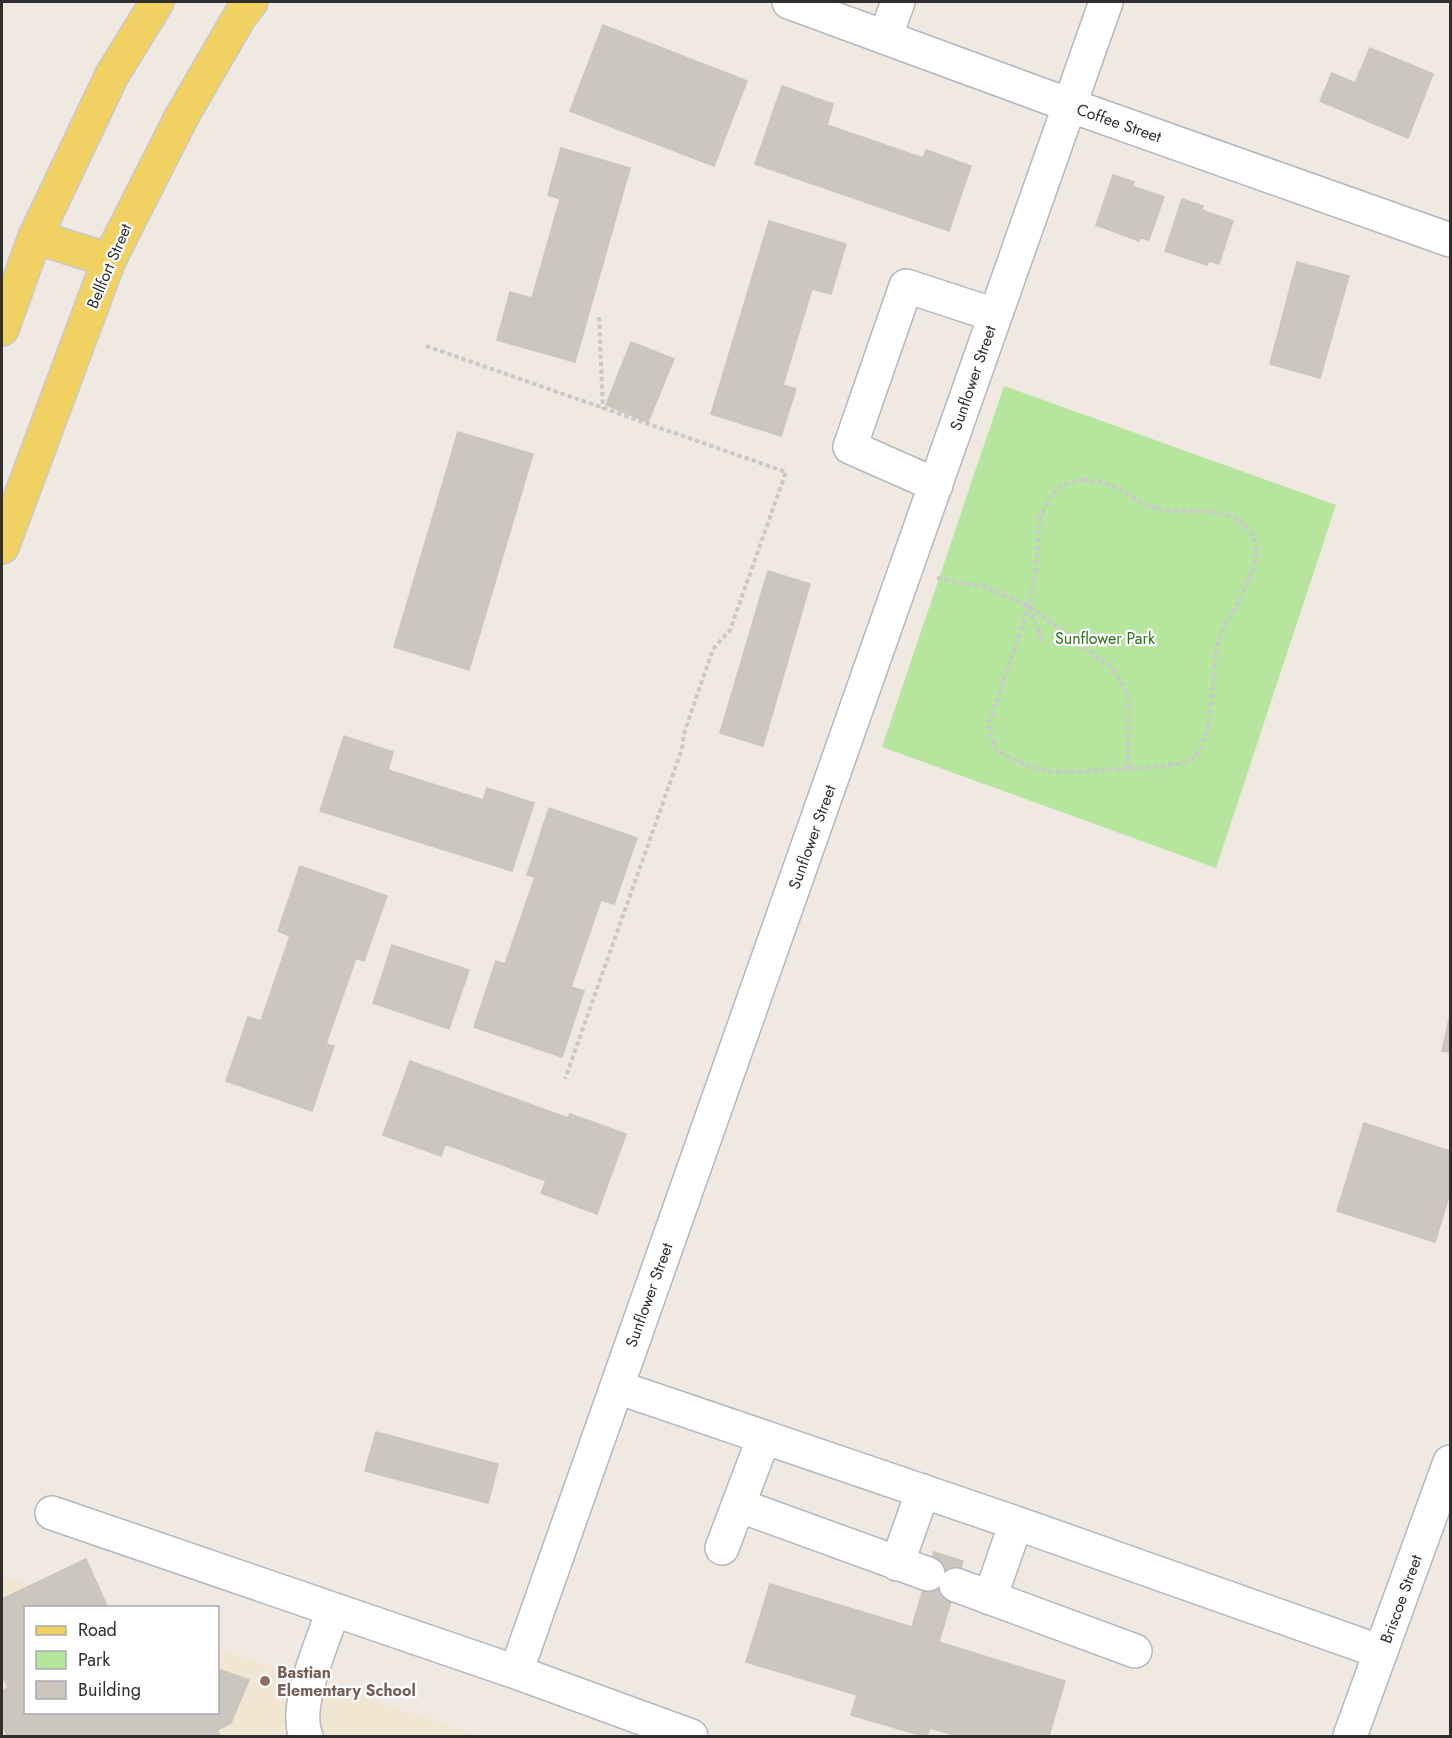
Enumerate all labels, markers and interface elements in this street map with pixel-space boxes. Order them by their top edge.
street label: Coffee Street [1074,98,1165,148]
street label: Bellfort Street [81,220,137,312]
street label: Sunflower Street [944,322,1002,434]
park label: Sunflower Park [1055,627,1156,650]
street label: Sunflower Street [782,781,842,892]
street label: Sunflower Street [619,1239,679,1350]
street label: Briscoe Street [1374,1551,1428,1646]
legend [24,1606,219,1714]
text: Road [78,1617,117,1643]
text: Park [78,1647,110,1673]
place label: Bastian Elementary School [277,1661,416,1702]
marker: Bastian Elementary School [258,1674,272,1688]
text: Building [78,1677,141,1703]

